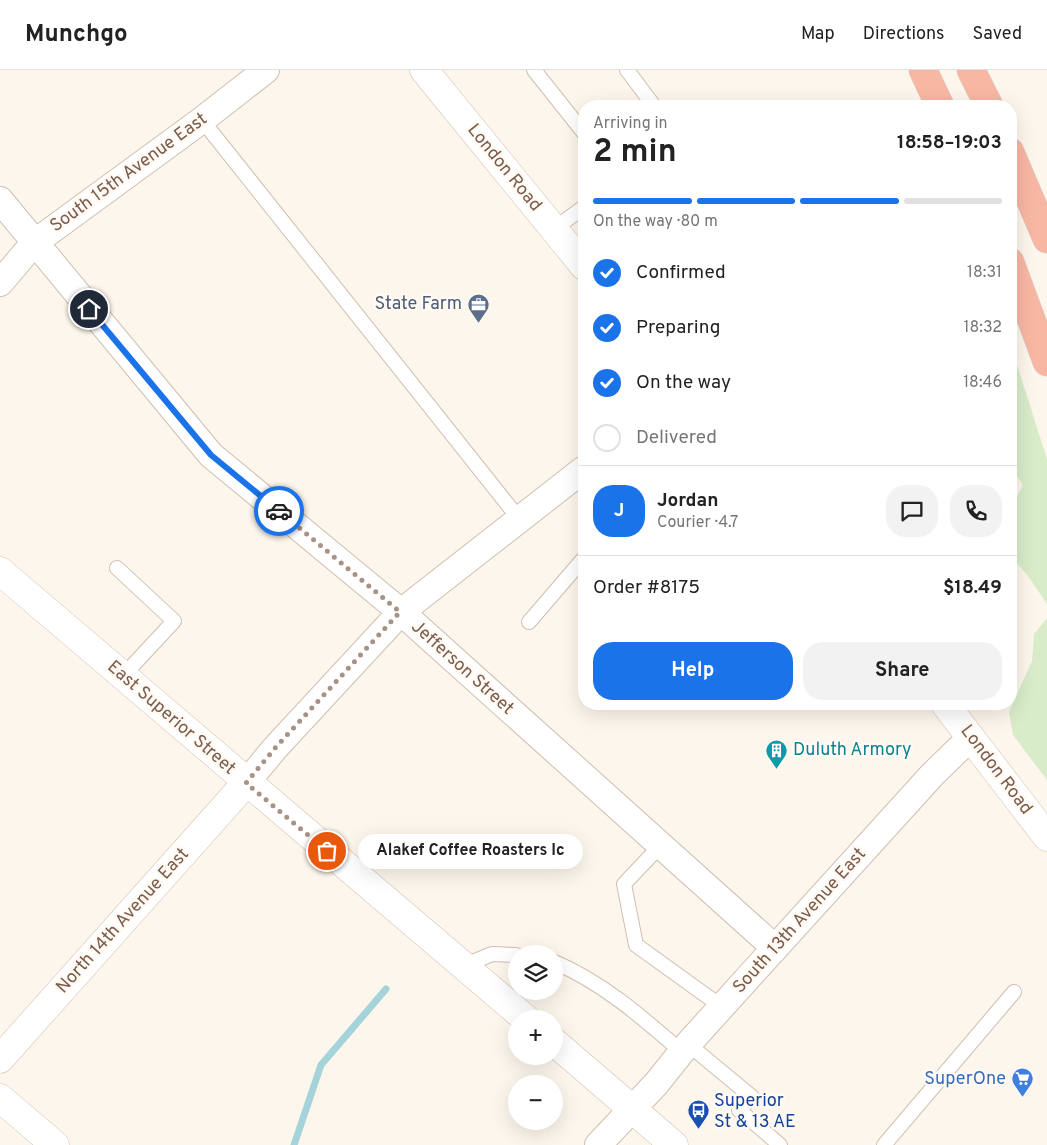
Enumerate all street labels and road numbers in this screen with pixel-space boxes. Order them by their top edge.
street label: South 15th Avenue East [46,108,212,238]
street label: London Road [462,119,546,217]
street label: Jefferson Street [406,616,518,720]
street label: East Superior Street [102,656,240,780]
street label: London Road [955,721,1037,819]
street label: North 14th Avenue East [52,843,194,999]
street label: South 13th Avenue East [728,843,872,999]

